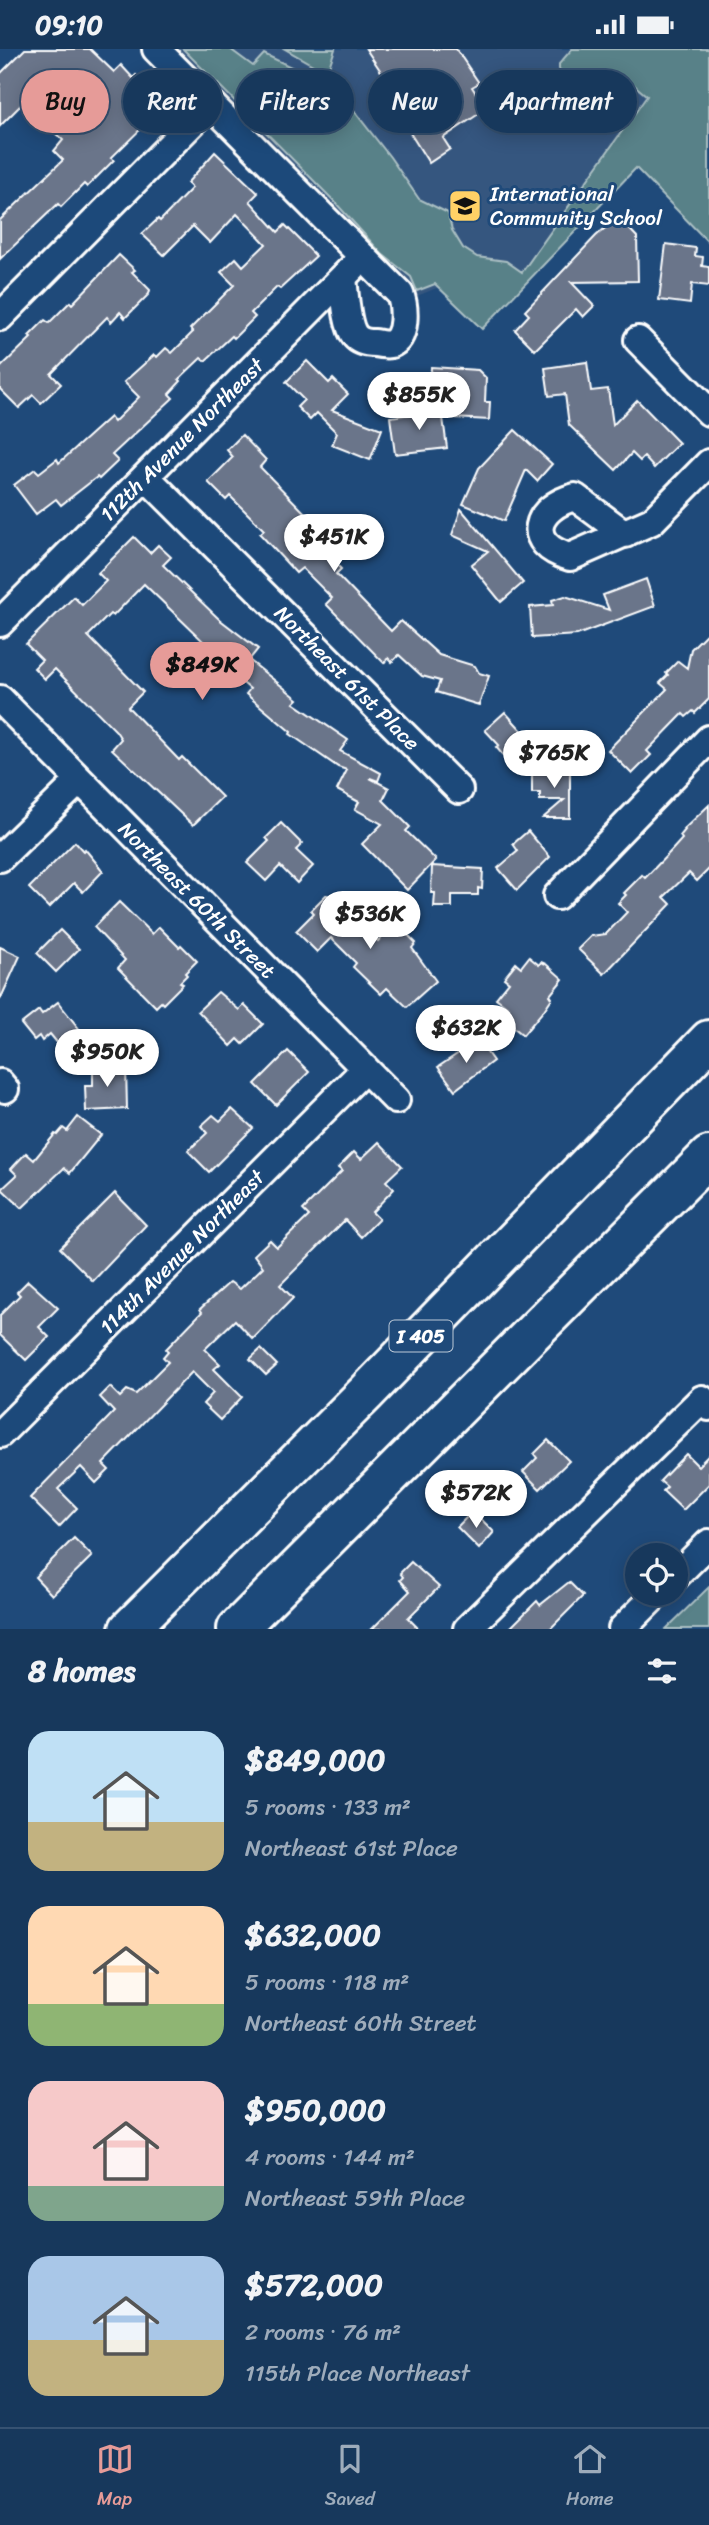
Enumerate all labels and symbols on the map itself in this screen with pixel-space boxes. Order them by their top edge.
place label: International Community School [489,175,663,237]
school or university icon: International Community School [446,187,484,225]
street label: 112th Avenue Northeast [90,347,275,532]
pin: $855K [370,373,468,432]
pin: $451K [285,515,383,574]
street label: Northeast 61st Place [265,596,429,760]
pin: $849K [153,643,251,702]
pin: $765K [505,731,603,790]
street label: Northeast 60th Street [109,812,285,988]
pin: $536K [321,891,419,951]
pin: $632K [417,1005,515,1065]
pin: $950K [58,1030,156,1089]
street label: 114th Avenue Northeast [90,1159,275,1344]
road number: I 405 [390,1321,452,1351]
pin: $572K [427,1471,525,1530]

